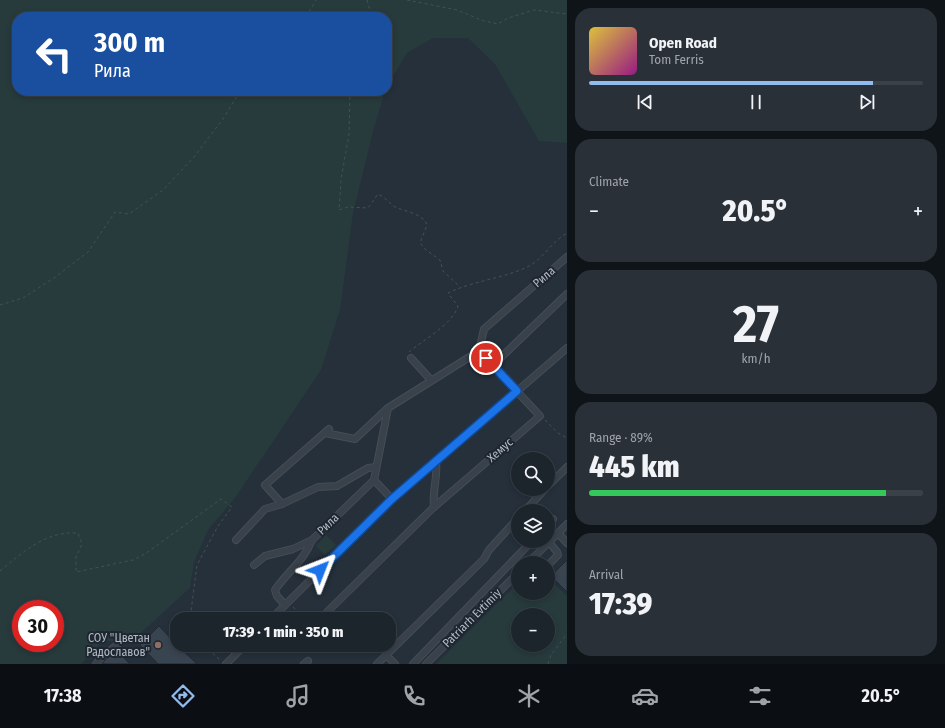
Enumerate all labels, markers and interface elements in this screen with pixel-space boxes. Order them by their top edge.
text: 300 m [94,26,165,59]
icon: left [28,28,80,80]
text: Open Road [649,34,717,52]
text: Tom Ferris [649,52,704,67]
text: Рила [94,60,131,82]
icon: previous [634,91,656,113]
icon: pause [745,91,767,113]
icon: next [856,91,878,113]
text: Climate [589,174,629,189]
text: 20.5° [723,193,789,229]
text: − [589,198,599,225]
text: + [913,198,923,225]
street label: Рила [530,264,558,290]
text: 27 [733,293,779,356]
pin [469,341,503,375]
icon: arrive [475,347,497,369]
text: km/h [742,351,771,366]
text: Range · 89% [589,430,653,445]
street label: Хемус [484,435,516,465]
text: 445 km [589,449,680,485]
map controls [511,452,555,652]
button: search [511,452,555,496]
button: layers [511,504,555,548]
street label: Рила [314,510,342,538]
position arrow [299,549,341,591]
button: + [511,556,555,600]
text: Arrival [589,567,623,582]
street label: Patriarh Evtimiy [440,585,505,650]
text: 17:39 [589,586,652,622]
speed limit sign: 30 [12,600,64,652]
button: − [511,608,555,652]
text: 17:39 · 1 min · 350 m [223,623,343,641]
place label: СОУ "Цветан Радославов" [86,631,150,659]
marker: СОУ "Цветан Радославов" [153,640,163,650]
icon: directions [169,682,197,710]
icon: music [284,682,312,710]
icon: phone [400,682,428,710]
icon: climate [515,682,543,710]
icon: car [631,682,659,710]
icon: filters [746,682,774,710]
text: 17:38 [44,685,81,707]
text: 20.5° [862,685,901,707]

